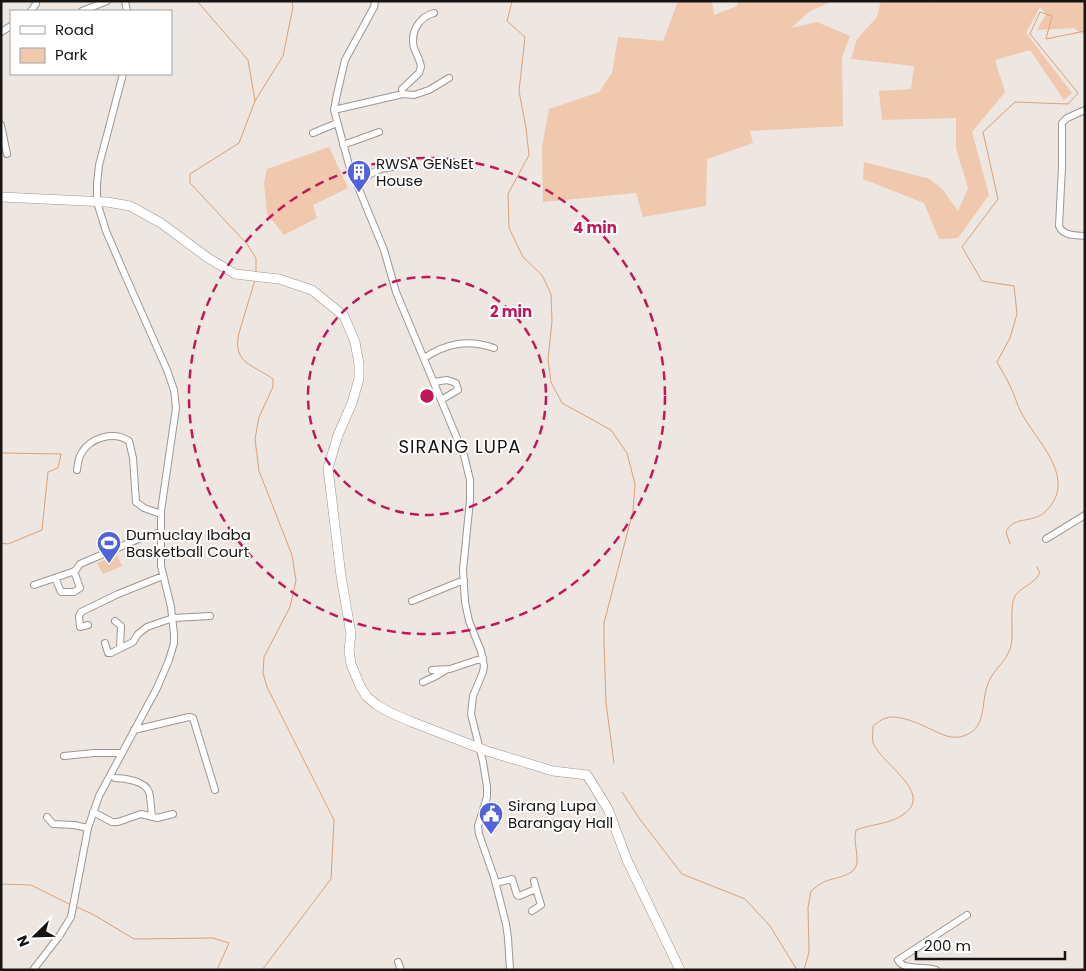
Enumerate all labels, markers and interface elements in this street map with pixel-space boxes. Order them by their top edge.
legend [10,10,172,75]
text: Road [55,19,94,40]
text: Park [55,44,87,65]
place label: RWSA GENsEt House [376,153,474,191]
building icon: RWSA GENsEt House [346,159,372,193]
text: 4 min [573,217,617,238]
text: 2 min [490,301,532,322]
centre of rings [418,387,436,405]
district label: SIRANG LUPA [398,434,522,459]
place label: Dumuclay Ibaba Basketball Court [126,524,251,562]
sports icon: Dumuclay Ibaba Basketball Court [96,530,122,564]
place label: Sirang Lupa Barangay Hall [508,795,613,833]
public building icon: Sirang Lupa Barangay Hall [478,801,504,835]
north arrow [10,911,60,961]
scale bar [916,928,1065,960]
text: N [12,932,34,950]
text: 200 m [924,935,971,956]

